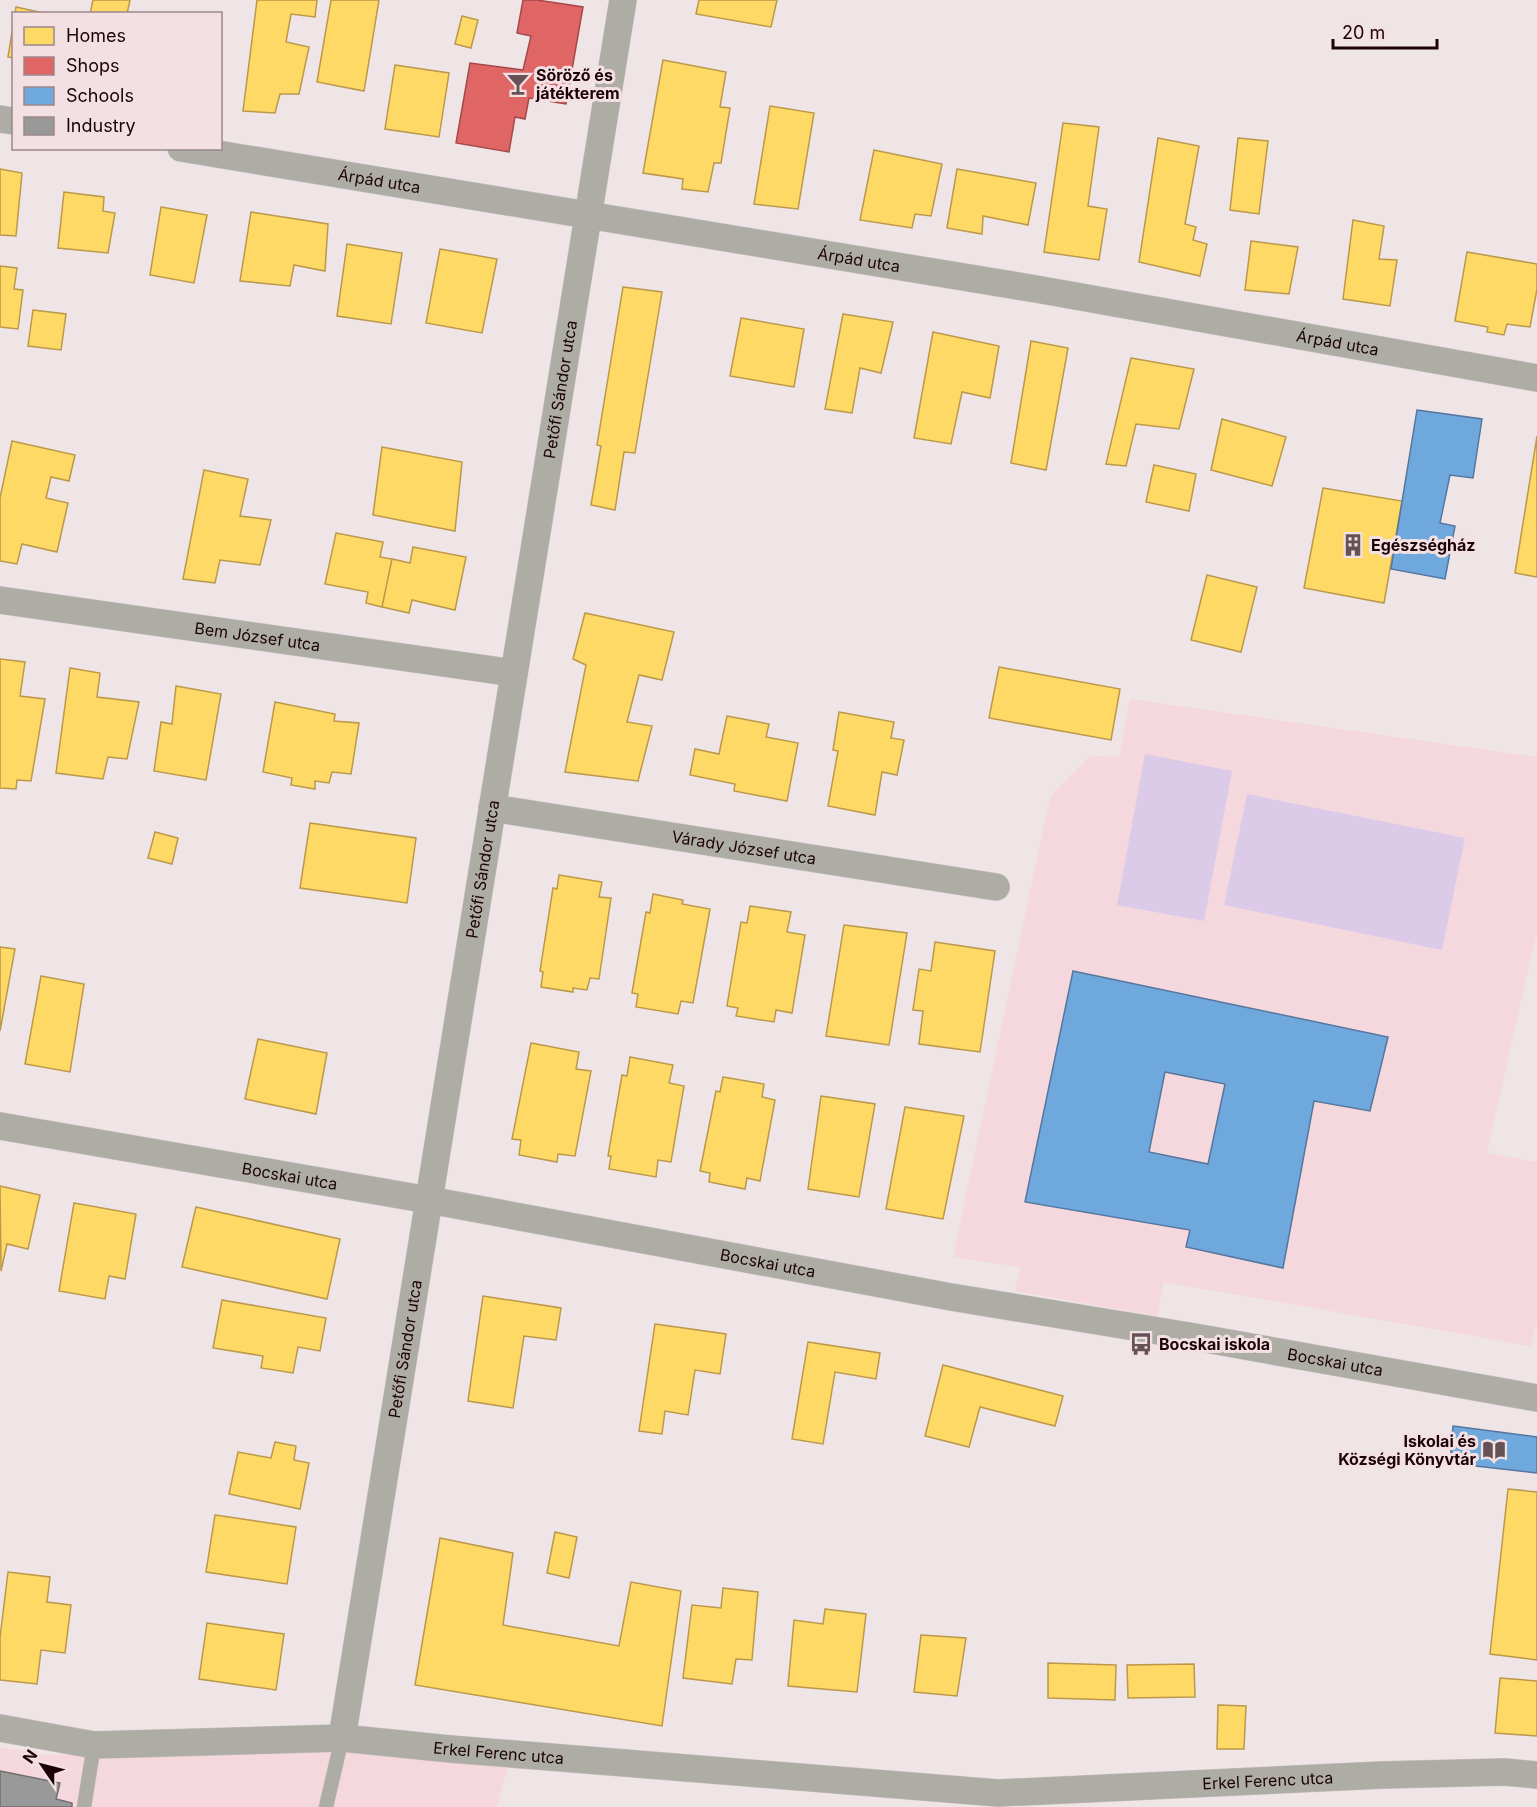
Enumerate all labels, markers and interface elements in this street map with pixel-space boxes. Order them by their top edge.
legend [12,12,222,150]
scale bar [1333,12,1436,50]
text: 20 m [1342,22,1385,43]
text: Homes [66,25,126,46]
text: Shops [66,55,120,76]
place label: Söröző és játékterem [535,65,620,103]
bar icon: Söröző és játékterem [505,71,531,97]
text: Schools [66,85,134,106]
text: Industry [66,115,136,136]
street label: Árpád utca [337,164,422,197]
street label: Árpád utca [816,243,902,276]
street label: Petőfi Sándor utca [539,319,581,460]
street label: Árpád utca [1295,325,1381,360]
building icon: Egészségház [1340,532,1366,558]
place label: Egészségház [1371,535,1476,555]
street label: Bem József utca [193,618,322,655]
street label: Petőfi Sándor utca [461,799,503,940]
street label: Várady József utca [670,826,818,869]
street label: Bocskai utca [240,1158,339,1194]
street label: Bocskai utca [719,1244,817,1282]
street label: Petőfi Sándor utca [384,1278,426,1420]
bus stop icon: Bocskai iskola [1128,1331,1154,1357]
place label: Bocskai iskola [1159,1334,1270,1354]
street label: Bocskai utca [1286,1344,1385,1380]
place label: Iskolai és Községi Könyvtár [1338,1431,1476,1469]
library icon: Iskolai és Községi Könyvtár [1481,1437,1507,1463]
north arrow [12,1735,72,1795]
street label: Erkel Ferenc utca [432,1737,565,1768]
text: N [18,1746,41,1767]
street label: Erkel Ferenc utca [1202,1767,1334,1793]

